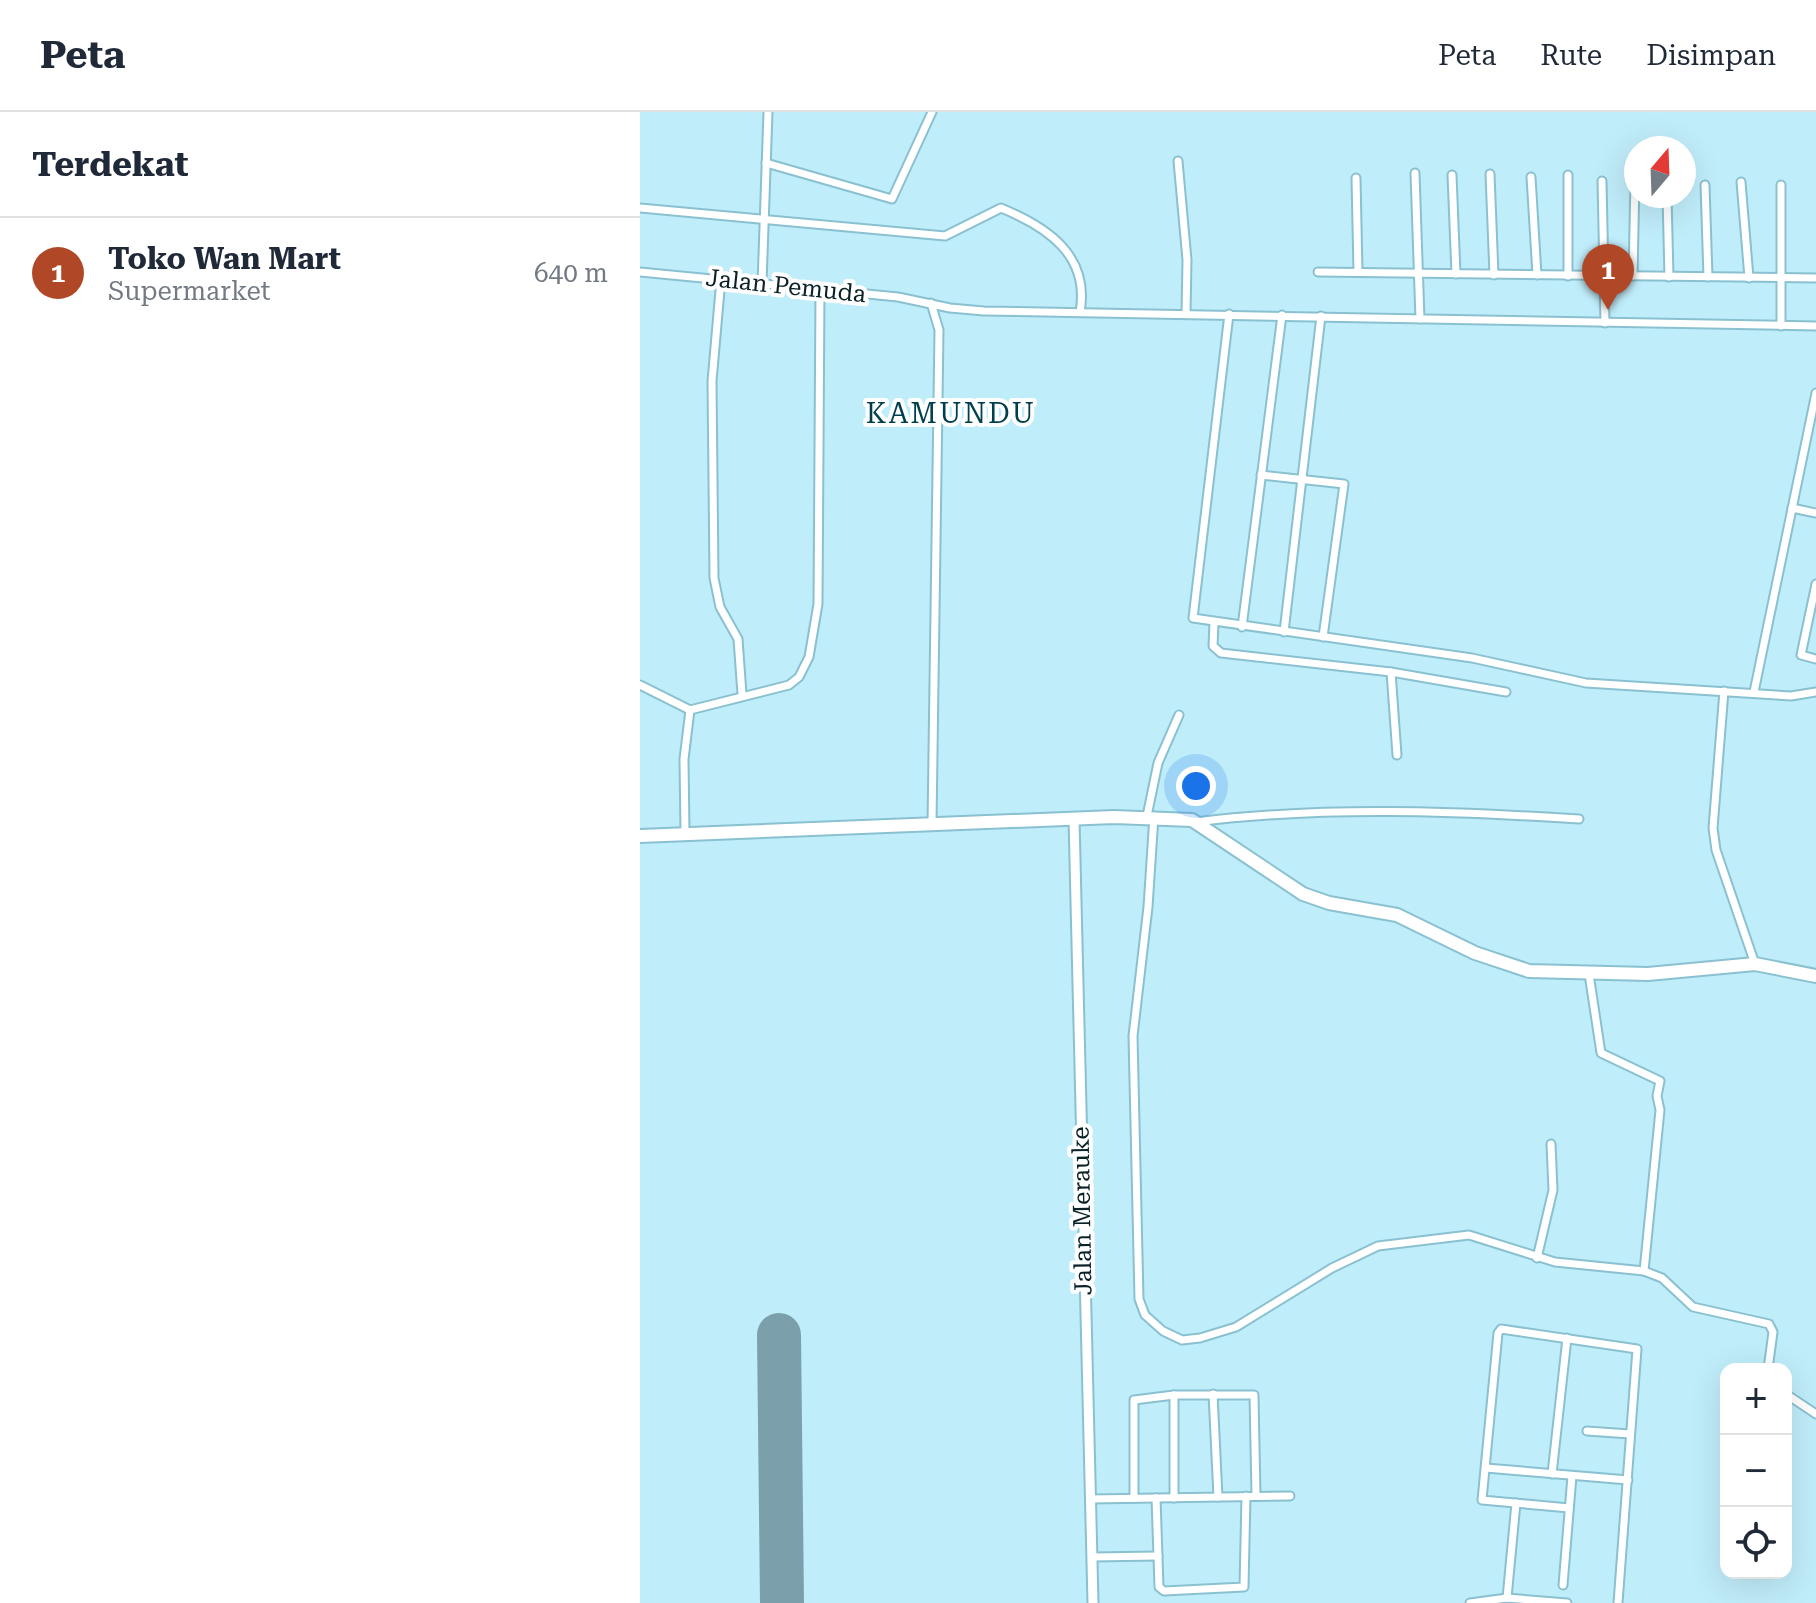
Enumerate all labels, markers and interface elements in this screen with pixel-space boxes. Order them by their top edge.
text: Peta [40,33,125,77]
text: Peta [1438,39,1496,72]
text: Rute [1540,39,1602,72]
text: Disimpan [1646,39,1776,72]
north arrow [1624,136,1696,208]
text: Terdekat [32,144,188,184]
text: Toko Wan Mart [108,241,341,276]
pin: 1 [1582,244,1634,310]
text: 1 [51,258,65,288]
text: 640 m [534,258,608,288]
street label: Jalan Pemuda [704,264,868,308]
text: Supermarket [108,276,271,306]
district label: KAMUNDU [866,397,1036,430]
your location [1176,766,1216,806]
street label: Jalan Merauke [1067,1126,1097,1296]
map controls [1720,1363,1792,1579]
button: + [1720,1363,1792,1435]
button: − [1720,1435,1792,1507]
button: locate [1720,1507,1792,1579]

